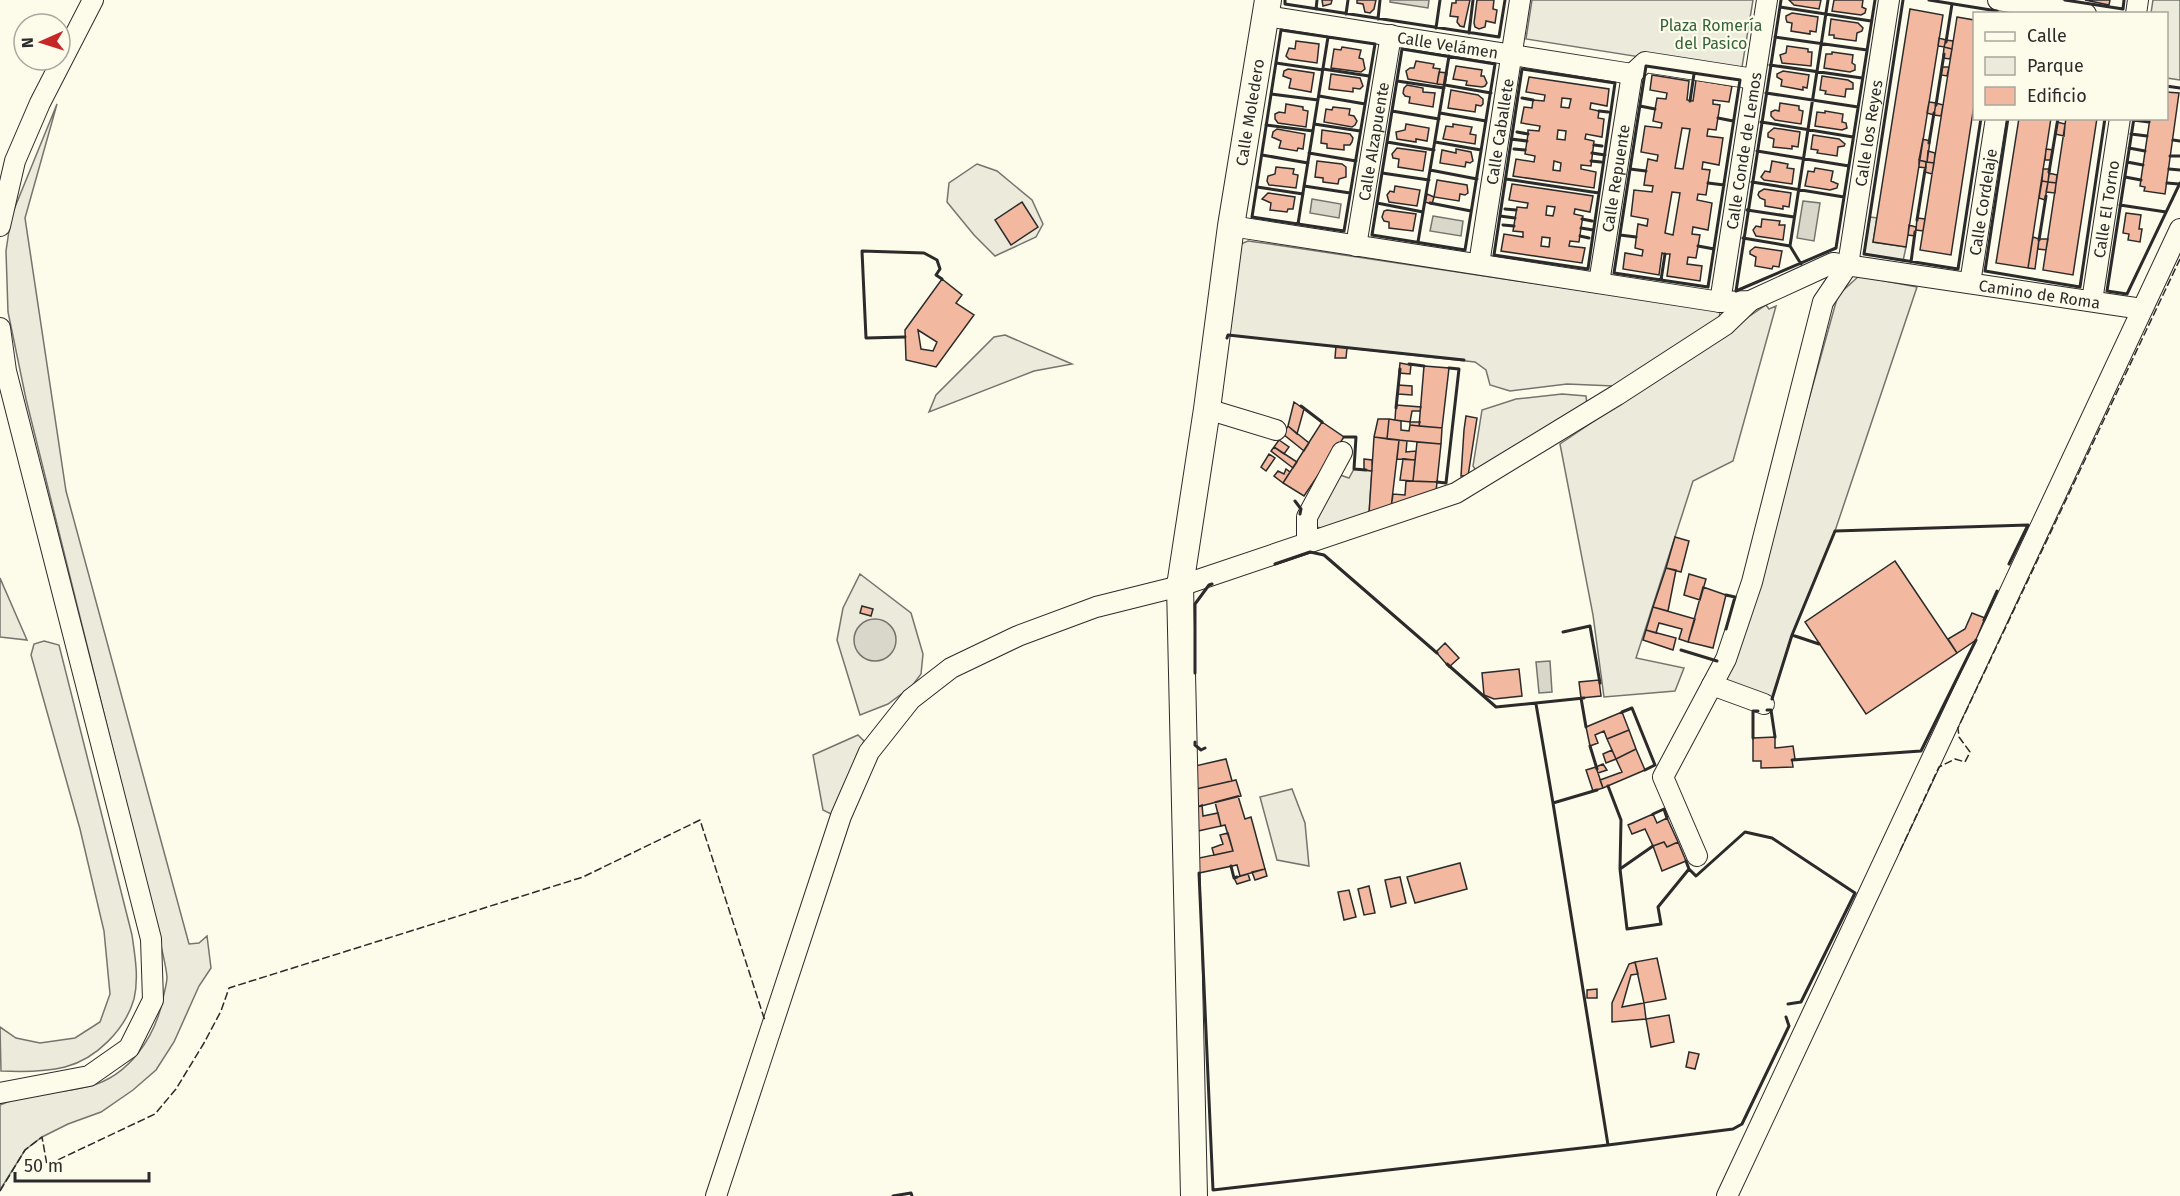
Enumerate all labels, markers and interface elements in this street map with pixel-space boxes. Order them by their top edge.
north arrow [12,12,72,72]
legend [1973,12,2168,120]
park label: Plaza Romería del Pasico [1660,16,1762,53]
text: Calle [2027,25,2067,47]
street label: Calle Velámen [1396,27,1500,62]
text: N [18,37,37,49]
text: Parque [2027,55,2084,77]
street label: Calle Moledero [1232,57,1268,167]
street label: Calle Conde de Lemos [1722,71,1765,231]
street label: Calle Caballete [1482,77,1517,186]
street label: Calle los Reyes [1851,79,1886,188]
street label: Calle Alzapuente [1354,80,1393,202]
text: Edificio [2027,85,2087,107]
street label: Calle Repuente [1598,123,1633,234]
street label: Calle Cordelaje [1965,147,2001,257]
street label: Calle El Torno [2089,159,2123,259]
street label: Camino de Roma [1978,275,2102,312]
scale bar [15,1145,148,1183]
text: 50 m [24,1155,63,1177]

